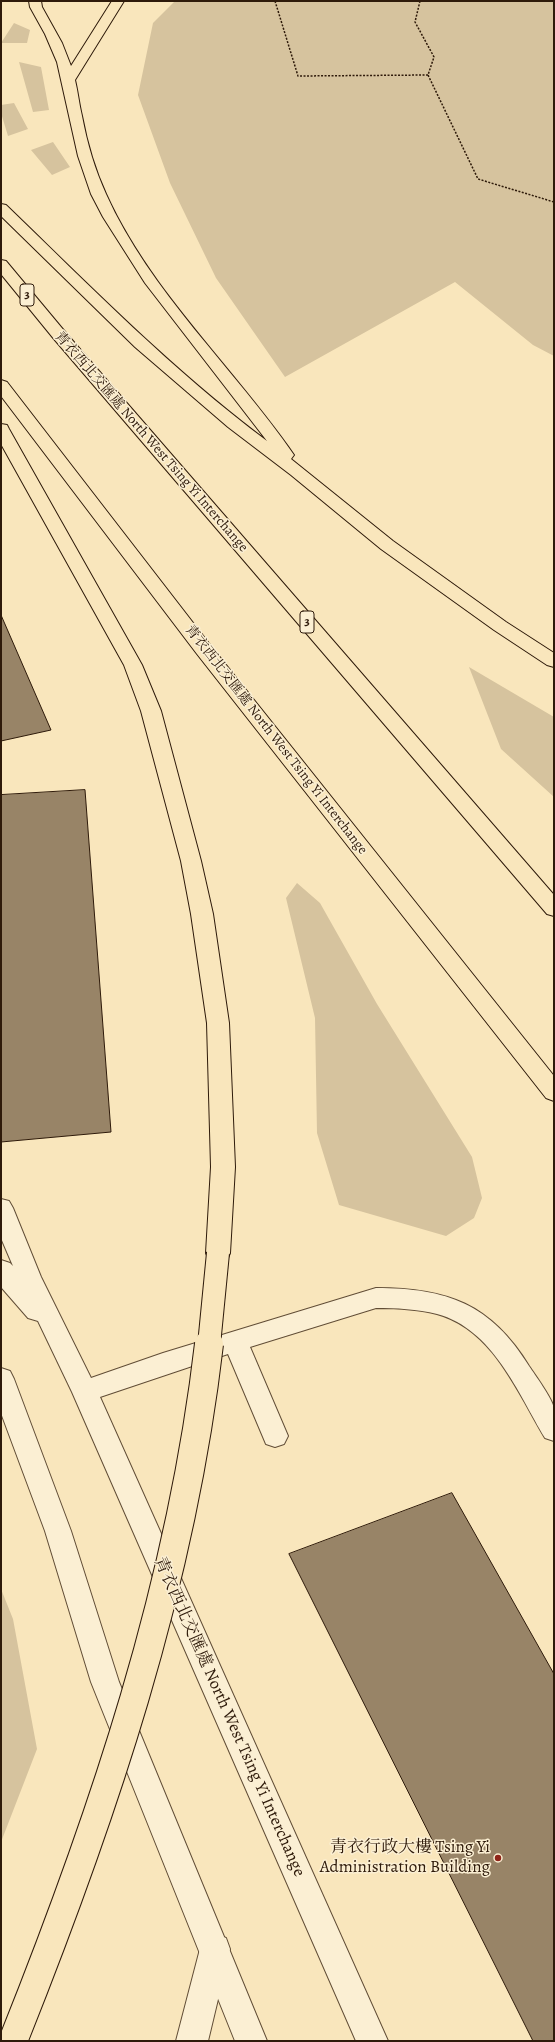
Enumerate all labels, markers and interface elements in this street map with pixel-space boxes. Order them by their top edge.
road number: 3 [20,284,34,306]
street label: 青衣西北交匯處 North West Tsing Yi Interchange [51,328,251,556]
road number: 3 [300,611,314,633]
street label: 青衣西北交匯處 North West Tsing Yi Interchange [181,622,371,858]
street label: 青衣西北交匯處 North West Tsing Yi Interchange [149,1554,309,1880]
place label: 青衣行政大樓 Tsing Yi Administration Building [320,1838,490,1878]
marker: 青衣行政大樓 Tsing Yi Administration Building [493,1853,503,1863]

